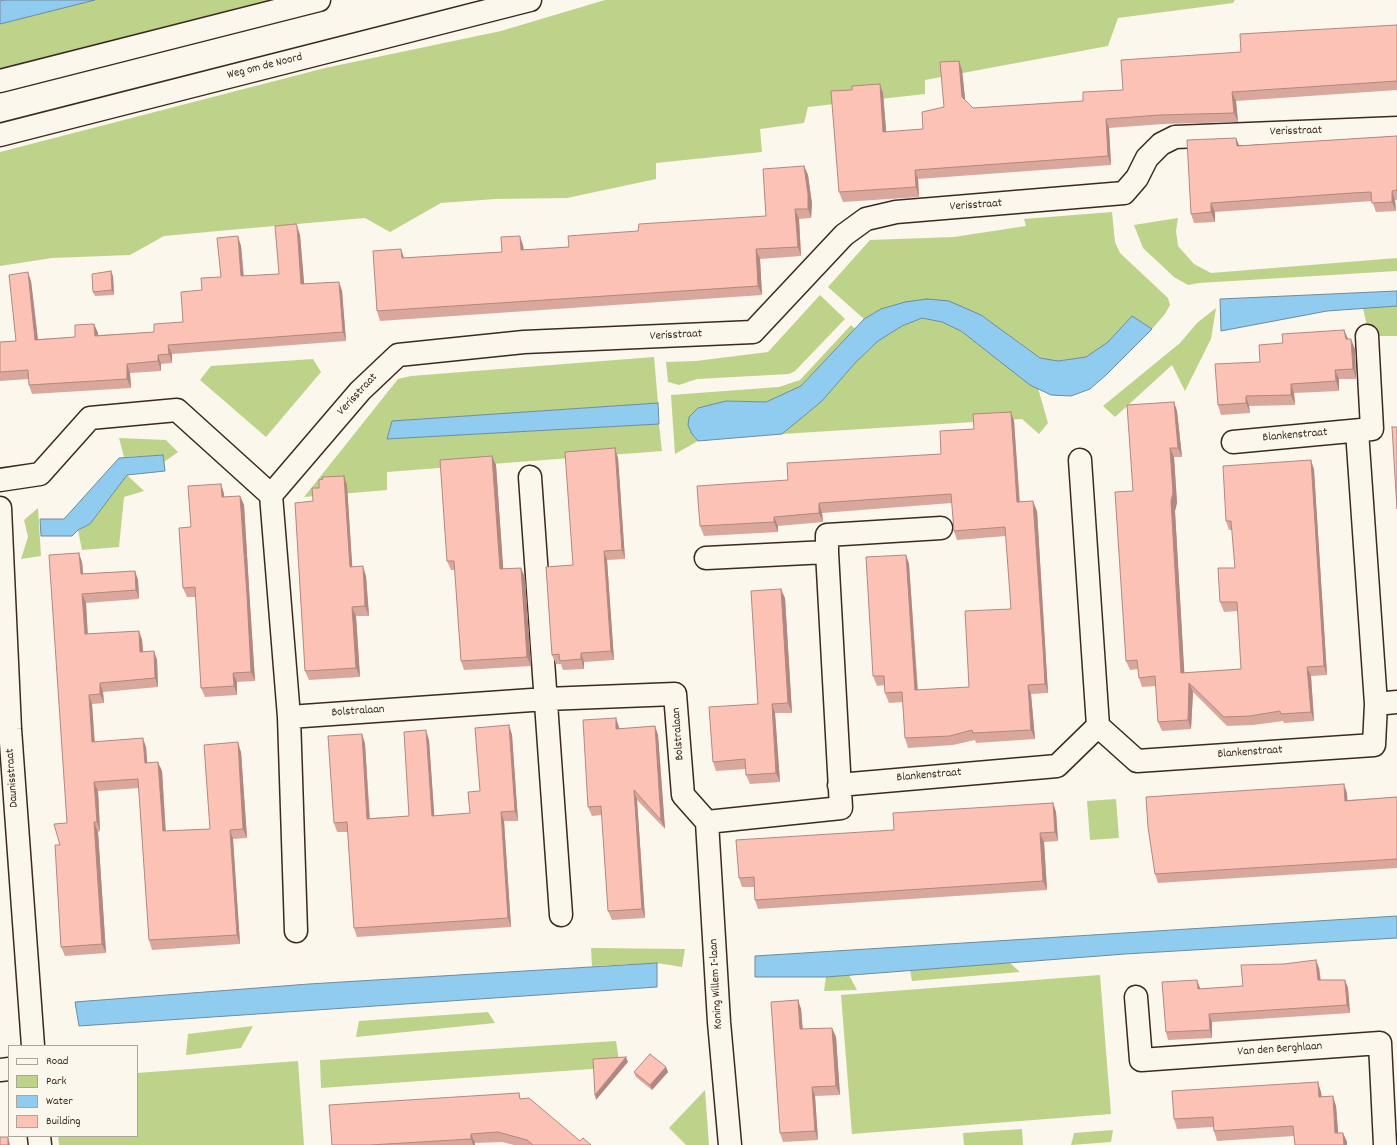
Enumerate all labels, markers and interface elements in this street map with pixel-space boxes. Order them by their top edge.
street label: Weg om de Noord [226,51,304,83]
street label: Verisstraat [1270,124,1322,140]
street label: Verisstraat [949,197,1003,215]
street label: Verisstraat [649,327,703,345]
street label: Verisstraat [335,371,381,419]
street label: Blankenstraat [1262,426,1328,446]
street label: Bolstralaan [331,703,385,721]
street label: Bolstralaan [670,707,688,761]
street label: Blankenstraat [1217,744,1283,762]
street label: Daunisstraat [4,748,22,808]
street label: Blankenstraat [896,766,962,786]
street label: Koning Willem I-laan [707,938,727,1030]
street label: Van den Berghlaan [1237,1040,1323,1060]
legend [8,1045,138,1137]
text: Road [46,1053,68,1070]
text: Park [46,1073,66,1090]
text: Water [46,1093,73,1110]
text: Building [46,1113,81,1130]

